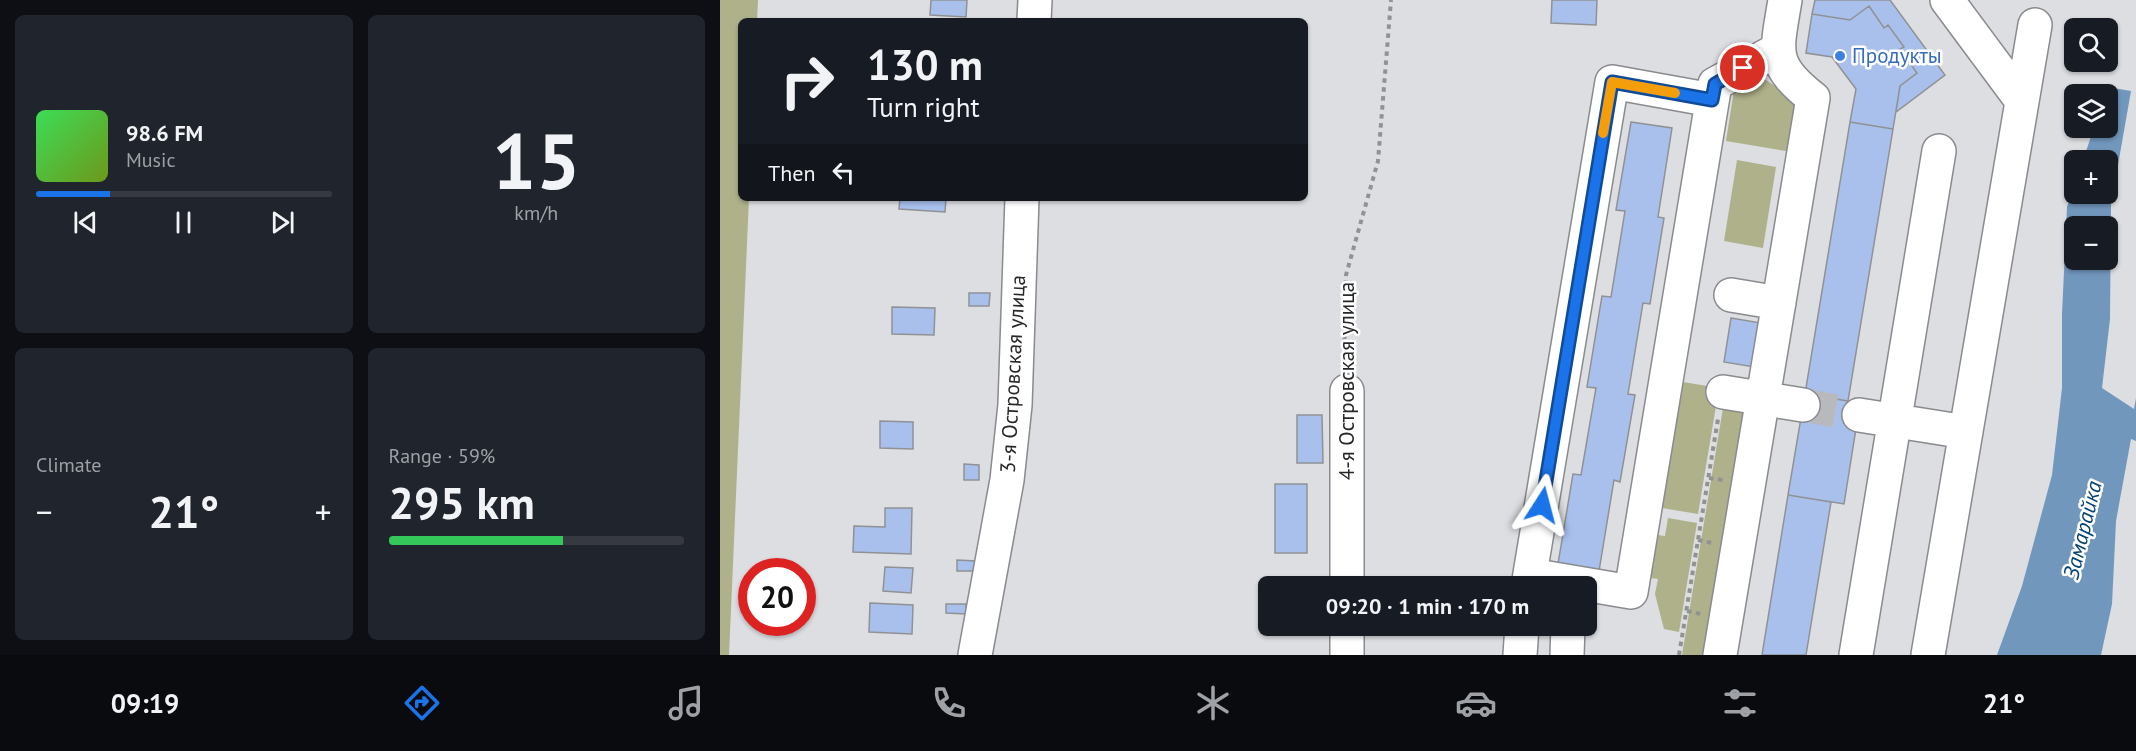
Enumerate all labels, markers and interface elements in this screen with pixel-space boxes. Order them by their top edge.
map controls [2064,18,2118,270]
button: search [2064,18,2118,72]
text: 130 m [867,37,983,92]
icon: right [768,42,846,120]
pin [1717,42,1768,93]
place label: Продукты [1852,42,1942,69]
marker: Продукты [1833,49,1847,63]
icon: arrive [1726,51,1759,84]
button: layers [2064,84,2118,138]
text: Turn right [867,90,980,124]
text: 15 [492,110,580,211]
text: 98.6 FM [126,119,203,147]
text: Music [126,147,175,173]
button: + [2064,150,2118,204]
icon: left [827,156,860,189]
text: Then [768,159,815,187]
text: km/h [514,200,558,226]
icon: previous [69,206,102,239]
icon: pause [167,206,200,239]
icon: next [266,206,299,239]
button: − [2064,216,2118,270]
street label: 3-я Островская улица [994,274,1031,474]
street label: 4-я Островская улица [1333,282,1360,480]
text: Range · 59% [389,443,495,469]
text: Climate [36,452,102,478]
text: 295 km [389,473,535,531]
position arrow [1510,473,1574,537]
water label: Замарайка [2056,478,2108,582]
text: 21° [148,482,219,540]
text: − [36,490,53,533]
text: + [315,490,331,533]
speed limit sign: 20 [738,558,816,636]
text: 09:20 · 1 min · 170 m [1326,592,1529,620]
icon: directions [401,682,443,724]
icon: music [665,682,707,724]
icon: phone [928,682,970,724]
icon: climate [1192,682,1234,724]
icon: car [1455,682,1497,724]
icon: filters [1719,682,1761,724]
text: 09:19 [111,686,179,720]
text: 21° [1983,686,2025,720]

